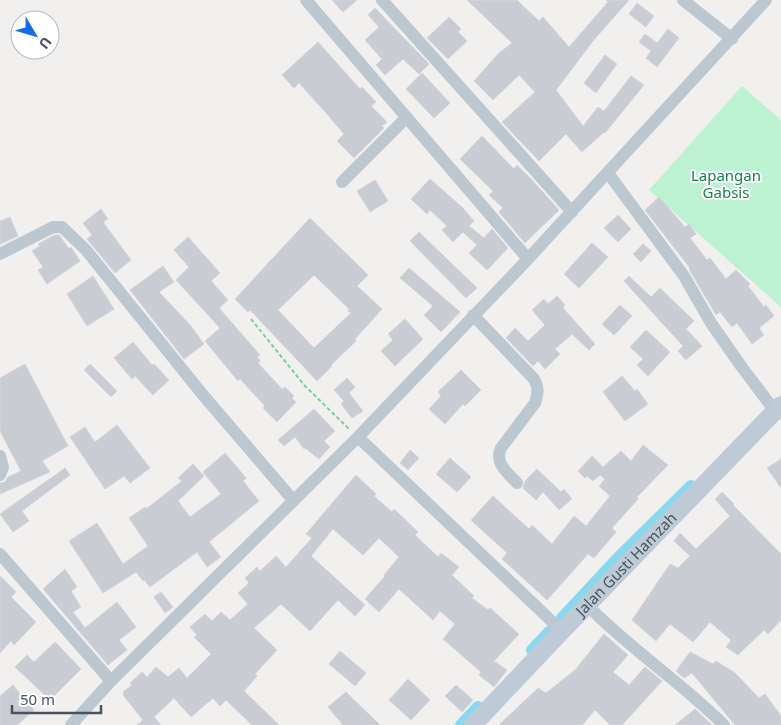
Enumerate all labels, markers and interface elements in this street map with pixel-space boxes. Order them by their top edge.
north arrow [10,10,60,60]
text: U [35,33,56,53]
park label: Lapangan Gabsis [691,165,761,202]
street label: Jalan Gusti Hamzah [569,508,681,621]
scale bar [12,682,101,714]
text: 50 m [20,689,55,709]

